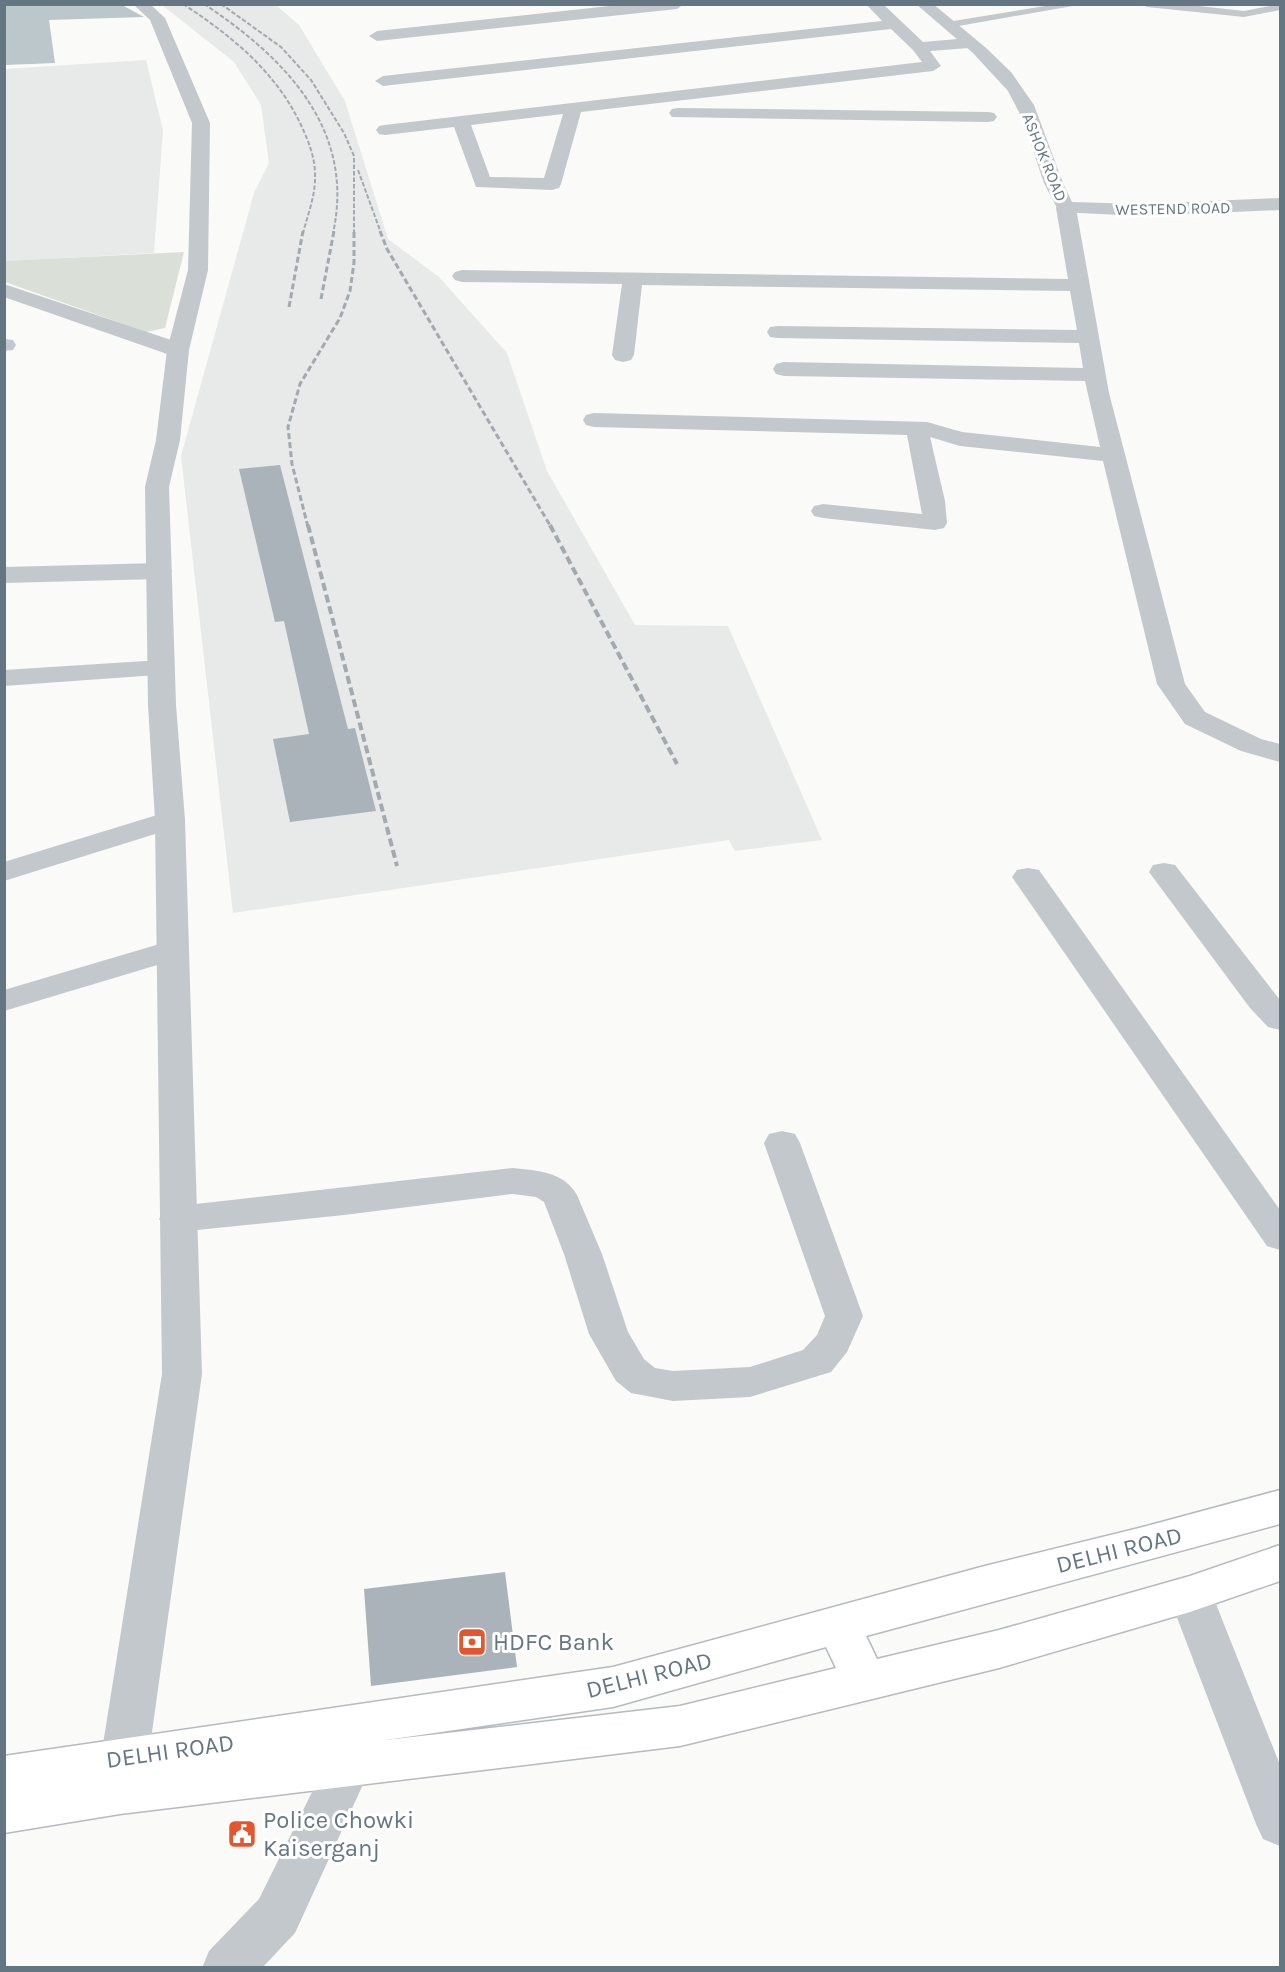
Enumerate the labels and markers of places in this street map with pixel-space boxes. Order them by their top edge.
bank icon: HDFC Bank [456,1626,488,1658]
place label: HDFC Bank [493,1628,614,1656]
place label: Police Chowki Kaiserganj [263,1806,414,1862]
public building icon: Police Chowki Kaiserganj [226,1818,258,1850]

